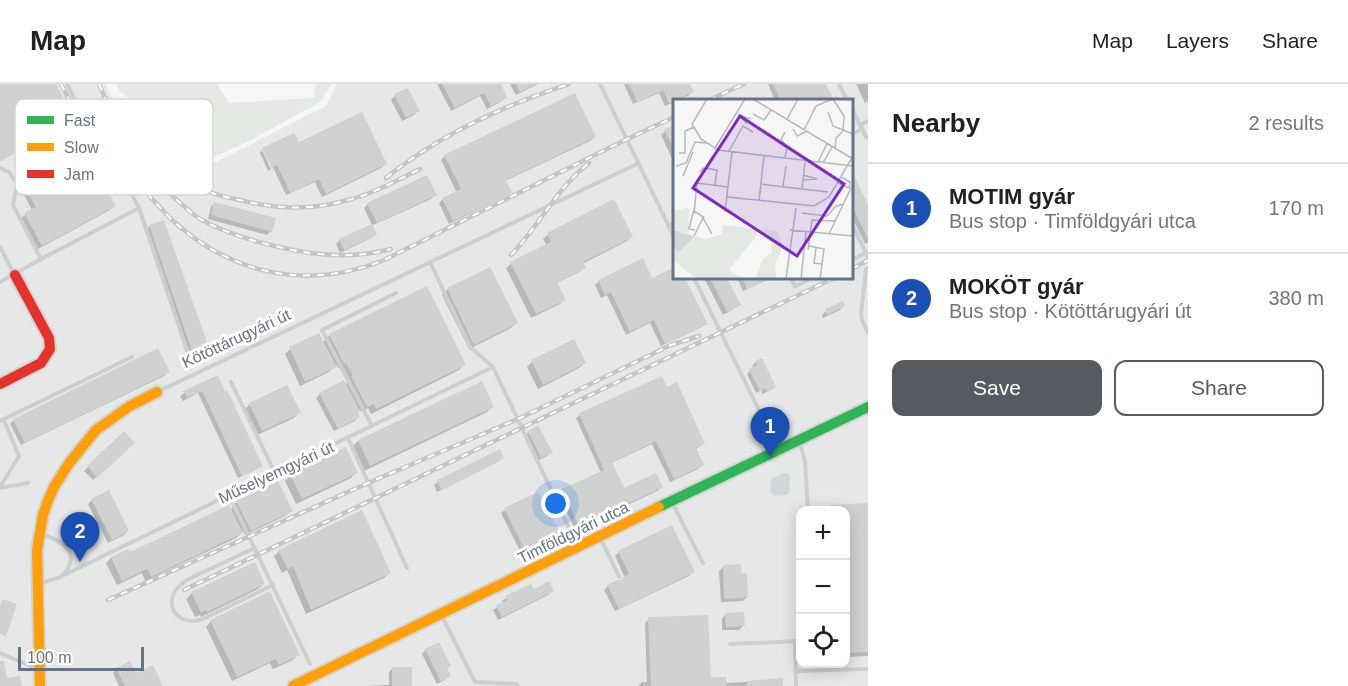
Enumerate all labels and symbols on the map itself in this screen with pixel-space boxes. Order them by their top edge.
legend [15,99,213,195]
inset map [673,99,853,279]
text: Fast [64,112,96,129]
text: Slow [64,139,99,156]
text: Jam [64,166,94,183]
street label: Kötöttárugyári út [179,306,294,371]
pin: 1 [750,408,790,457]
street label: Műselyemgyári út [216,438,337,507]
your location [541,489,570,518]
street label: Timföldgyári utca [515,498,632,567]
pin: 2 [60,512,100,562]
scale bar [18,644,144,672]

